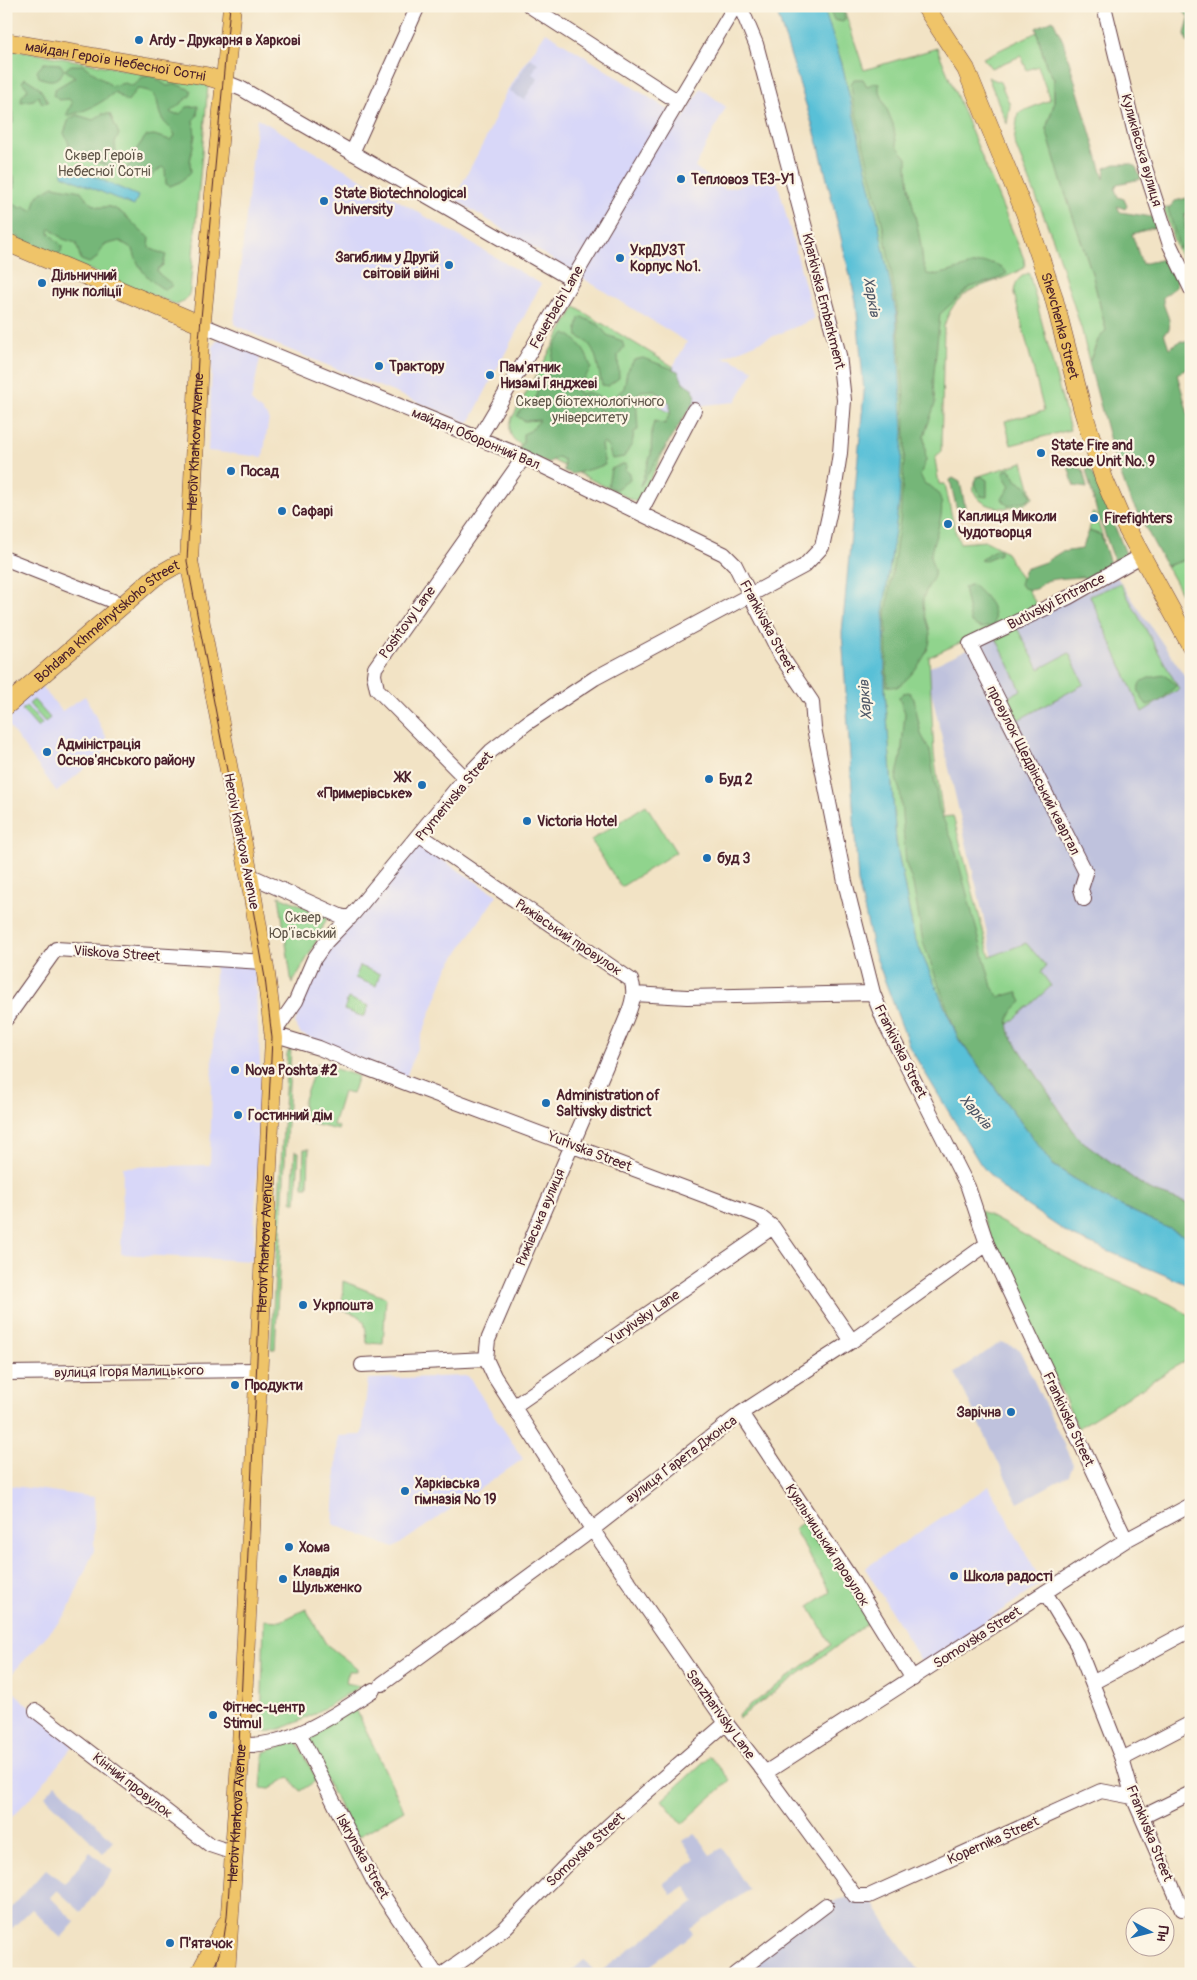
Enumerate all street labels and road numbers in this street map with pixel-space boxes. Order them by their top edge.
street label: майдан Героїв Небесної Сотні [24,37,207,85]
street label: Куликівська вулиця [1117,92,1166,208]
street label: Kharkivska Embarkment [798,231,849,371]
street label: Feuerbach Lane [526,263,587,352]
street label: Shevchenka Street [1037,270,1082,381]
street label: Heroiv Kharkova Avenue [183,372,207,512]
street label: майдан Оборонний Вал [409,404,543,473]
street label: Bohdana Khmelnytskoho Street [31,556,182,687]
street label: Butivskyi Entrance [1005,570,1108,633]
street label: Frankivska Street [736,577,799,676]
street label: Poshtovy Lane [375,583,439,662]
street label: провулок Щедрінський квартал [983,683,1084,858]
street label: Prymerivska Street [412,748,497,845]
street label: Heroiv Kharkova Avenue [220,772,263,911]
street label: Рижівський провулок [512,896,625,979]
street label: Viiskova Street [73,942,161,965]
street label: Frankivska Street [871,1002,931,1101]
street label: Yurivska Street [544,1127,635,1175]
street label: Рижівська вулиця [512,1166,569,1268]
street label: Heroiv Kharkova Avenue [253,1174,277,1314]
street label: Yuryivsky Lane [603,1286,683,1349]
street label: вулиця Ігоря Малицького [54,1362,205,1381]
street label: Frankivska Street [1039,1369,1098,1469]
street label: вулиця Ґарета Джонса [622,1412,740,1507]
street label: Куяльницький провулок [782,1481,873,1610]
street label: Somovska Street [930,1603,1025,1672]
street label: Sanzharivsky Lane [682,1666,759,1763]
street label: Heroiv Kharkova Avenue [224,1744,250,1883]
street label: Кінний провулок [89,1749,176,1822]
street label: Frankivska Street [1123,1783,1177,1884]
street label: Somovska Street [543,1808,628,1890]
street label: Iskrynska Street [332,1811,393,1902]
street label: Kopernika Street [945,1813,1042,1868]

